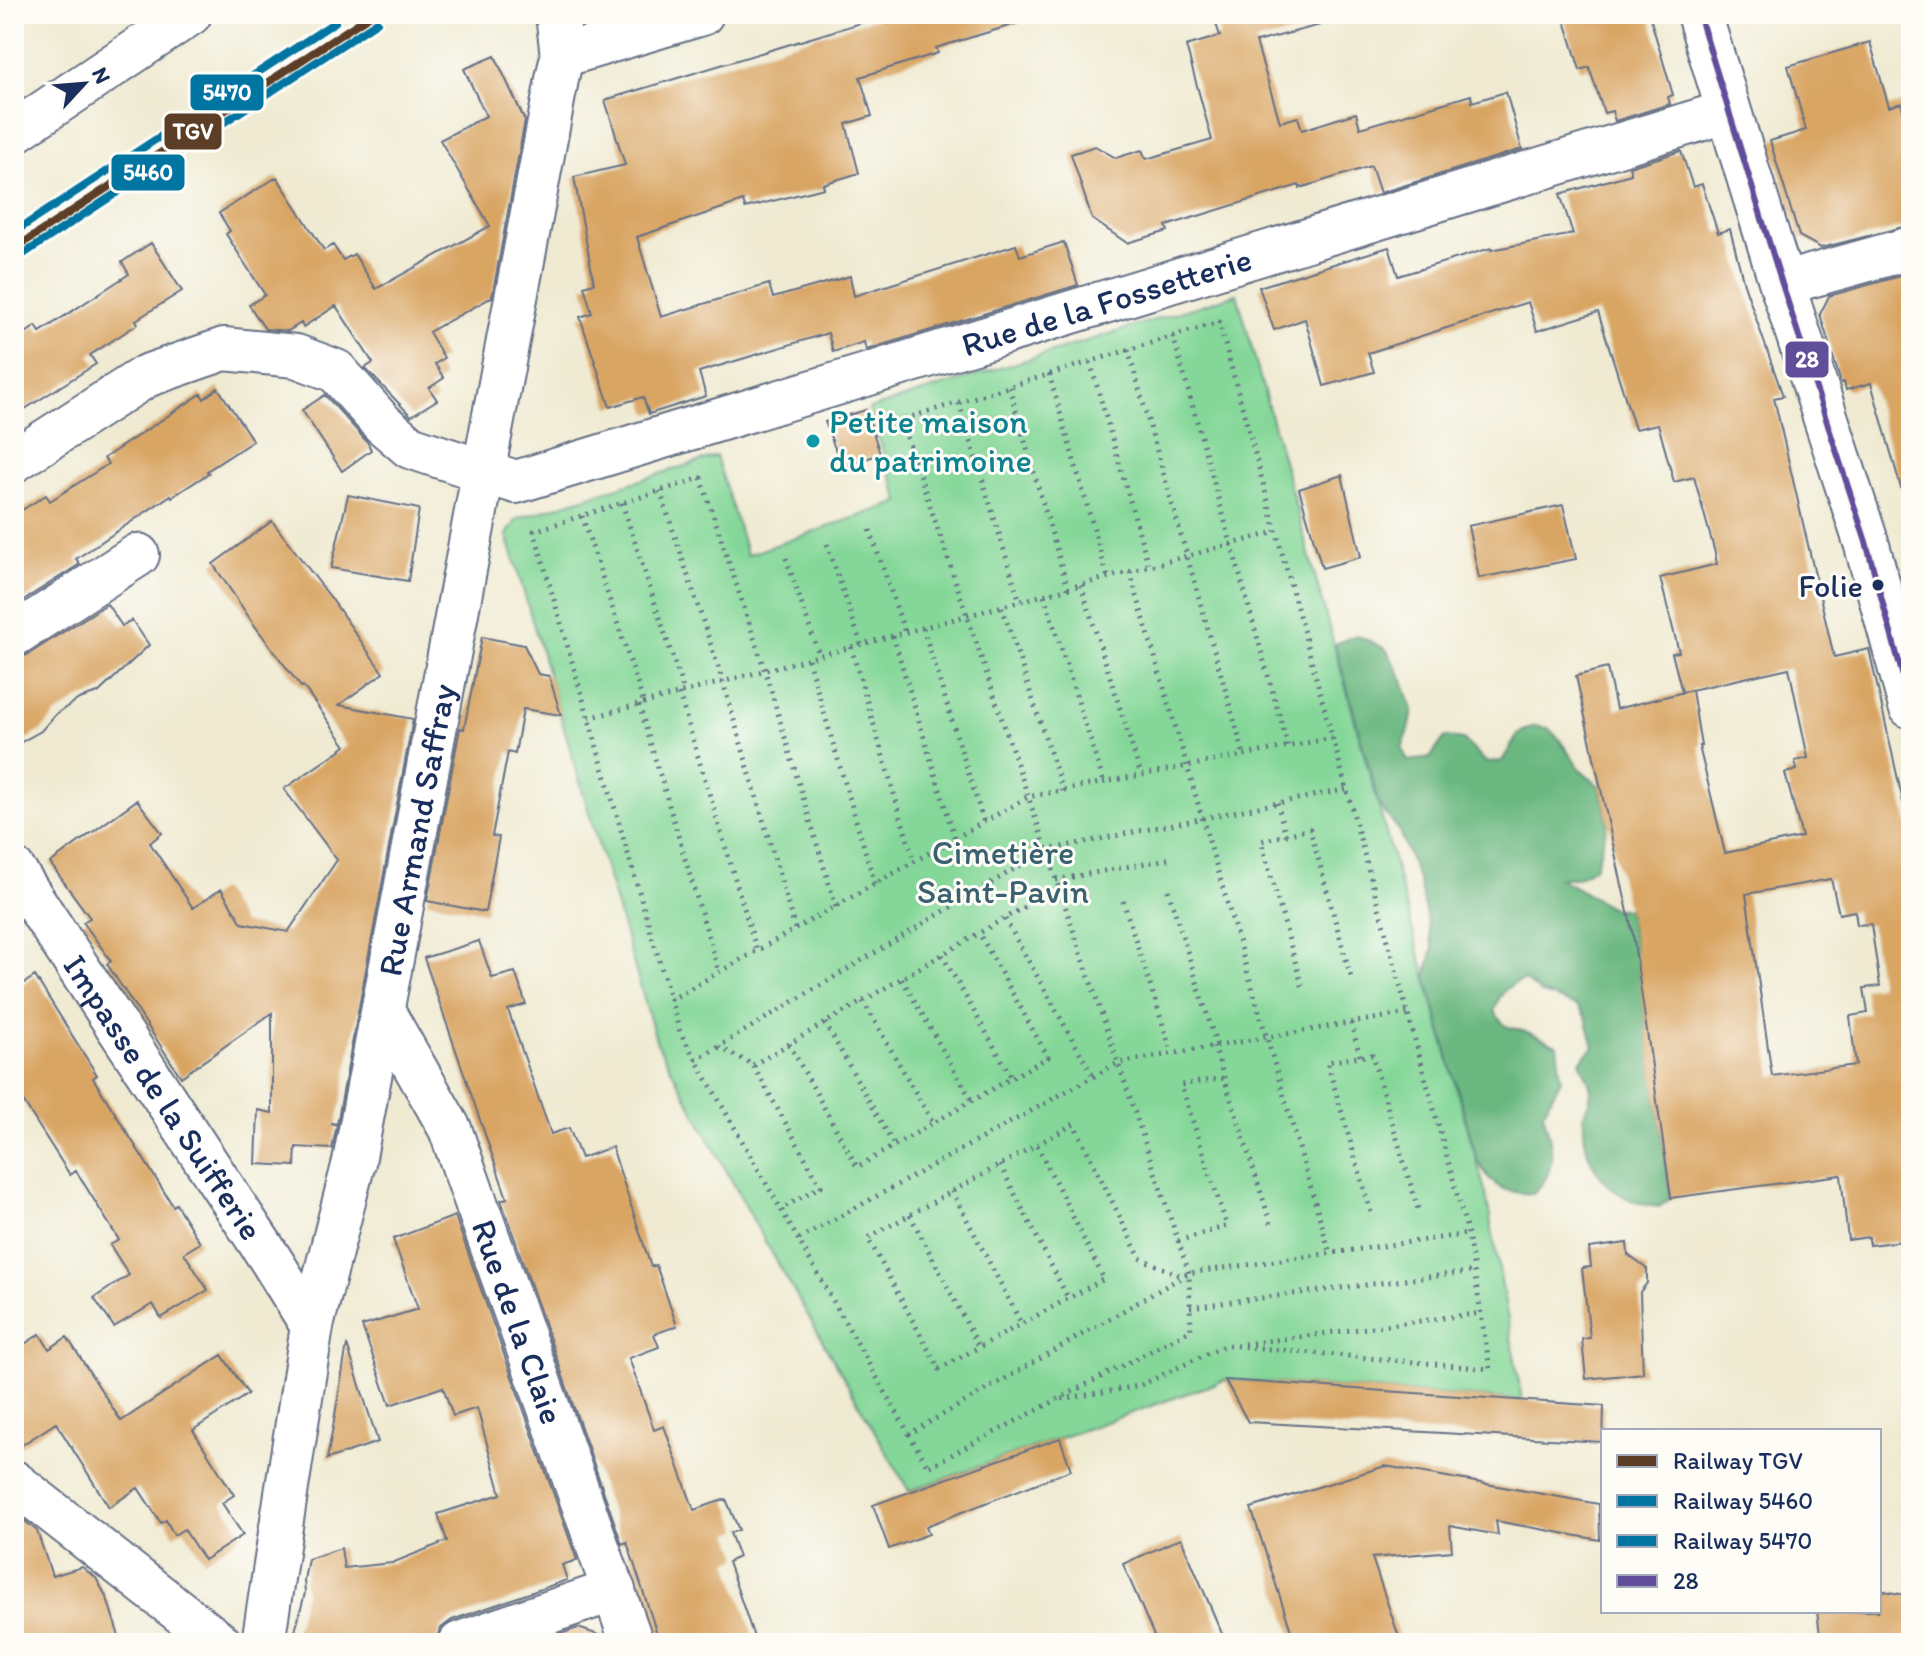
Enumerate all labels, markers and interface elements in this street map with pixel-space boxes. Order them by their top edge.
north arrow [44,44,124,124]
text: N [86,63,117,88]
line badge: 5470 [189,73,265,112]
text: 5470 [202,79,252,106]
line badge: TGV [163,112,223,151]
text: TGV [172,118,214,145]
line badge: 5460 [110,153,186,192]
text: 5460 [123,159,173,186]
street label: Rue de la Fossetterie [957,238,1257,365]
line badge: 28 [1784,340,1830,379]
text: 28 [1795,346,1819,373]
place label: Petite maison du patrimoine [829,401,1032,481]
marker: Petite maison du patrimoine [804,432,822,450]
place label: Folie [1799,567,1863,605]
marker: Folie [1870,577,1886,593]
street label: Rue Armand Saffray [369,680,464,979]
park label: Cimetière Saint-Pavin [917,832,1089,912]
street label: Impasse de la Suifferie [54,947,272,1248]
street label: Rue de la Claie [463,1214,573,1430]
legend [1601,1429,1881,1613]
text: Railway TGV [1673,1446,1803,1475]
text: Railway 5460 [1673,1486,1813,1515]
text: Railway 5470 [1673,1526,1812,1555]
text: 28 [1673,1566,1699,1595]

